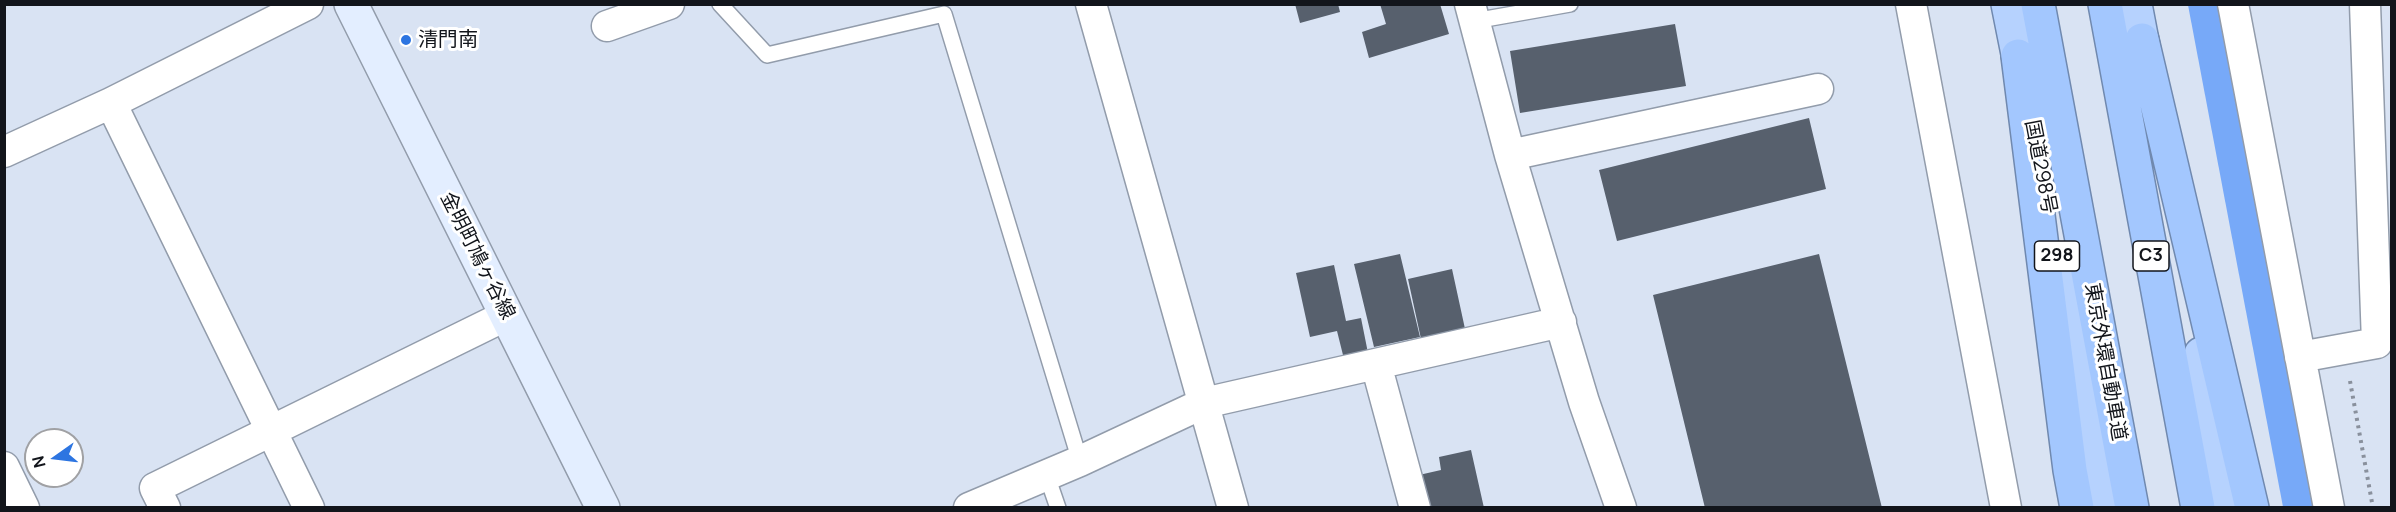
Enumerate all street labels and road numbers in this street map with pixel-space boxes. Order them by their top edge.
street label: 国道298号 [2019,118,2061,216]
street label: 金明町鳩ヶ谷線 [435,188,519,324]
road number: 298 [2034,241,2080,271]
road number: C3 [2133,241,2169,271]
street label: 東京外環自動車道 [2079,281,2131,443]

